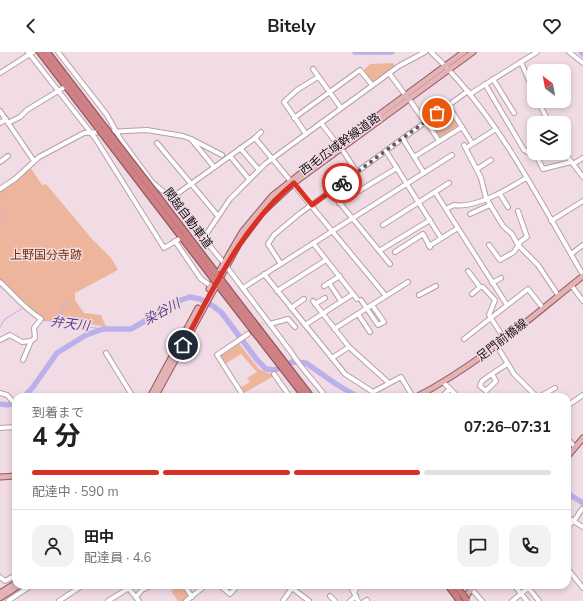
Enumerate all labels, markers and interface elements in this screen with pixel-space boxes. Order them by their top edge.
text: Bitely [267,14,316,38]
icon: back [20,15,42,37]
icon: heart [541,15,563,37]
north arrow [527,64,571,108]
map controls [527,64,571,160]
pin [420,96,454,130]
icon: bag [426,102,448,124]
street label: 西毛広域幹線道路 [296,109,384,179]
button: layers [527,116,571,160]
courier [322,163,362,203]
icon: bike [331,172,353,194]
street label: 関越自動車道 [160,184,216,252]
park label: 上野国分寺跡 [10,247,82,263]
water label: 染谷川 [141,294,185,329]
water label: 弁天川 [50,313,92,336]
street label: 足門前橋線 [473,315,531,365]
pin [166,328,200,362]
icon: home [172,334,194,356]
text: 到着まで [32,404,84,422]
text: 07:26–07:31 [464,417,551,437]
text: 4 分 [32,419,81,454]
text: 配達中 · 590 m [32,483,119,501]
button: person [32,525,74,567]
button: chat [457,525,499,567]
button: phone [509,525,551,567]
text: 田中 [84,527,114,547]
text: 配達員 · 4.6 [84,549,151,567]

